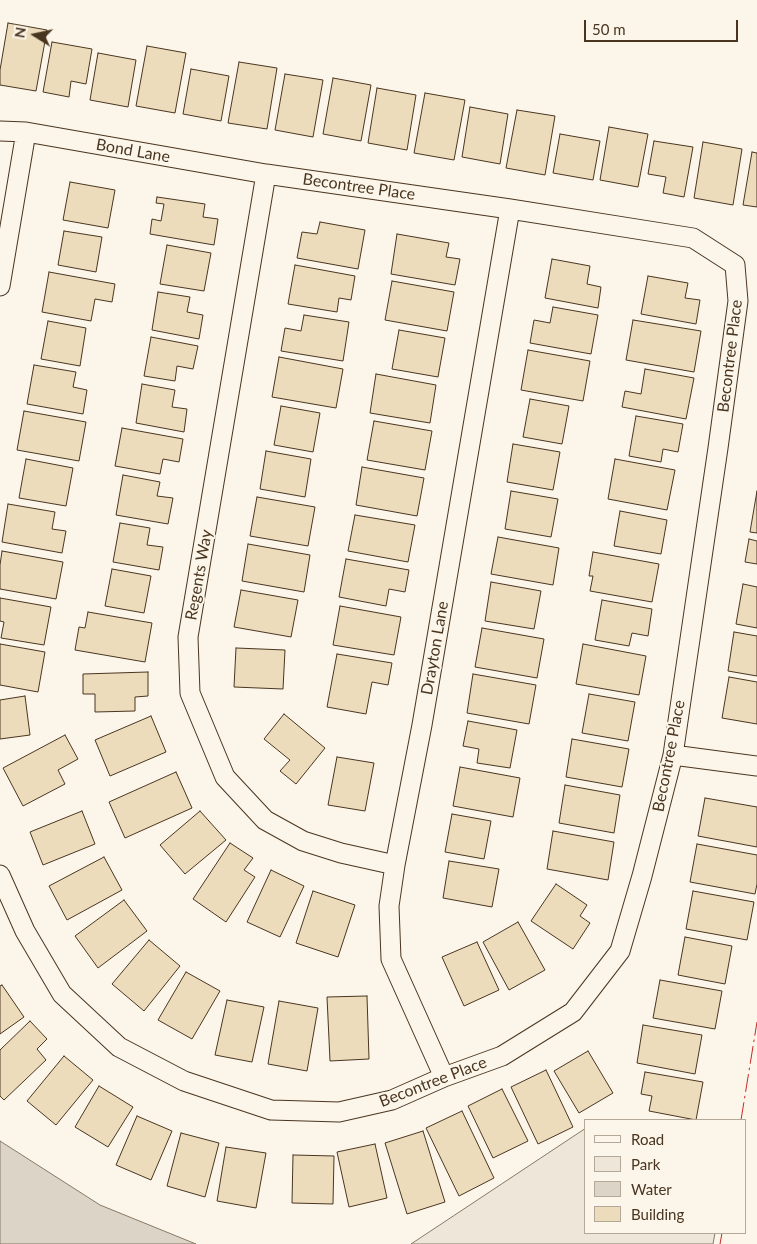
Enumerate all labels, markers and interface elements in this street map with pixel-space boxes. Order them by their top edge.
north arrow [10,10,60,60]
scale bar [587,10,741,42]
text: 50 m [592,20,626,38]
text: N [10,26,29,39]
street label: Bond Lane [94,135,172,167]
street label: Becontree Place [301,170,417,204]
street label: Becontree Place [714,298,746,414]
street label: Regents Way [182,528,216,622]
street label: Drayton Lane [417,600,453,696]
street label: Becontree Place [649,698,689,814]
street label: Becontree Place [377,1053,489,1111]
legend [584,1119,747,1234]
text: Road [631,1130,664,1148]
text: Park [631,1155,660,1173]
text: Water [631,1180,672,1198]
text: Building [631,1205,684,1223]

